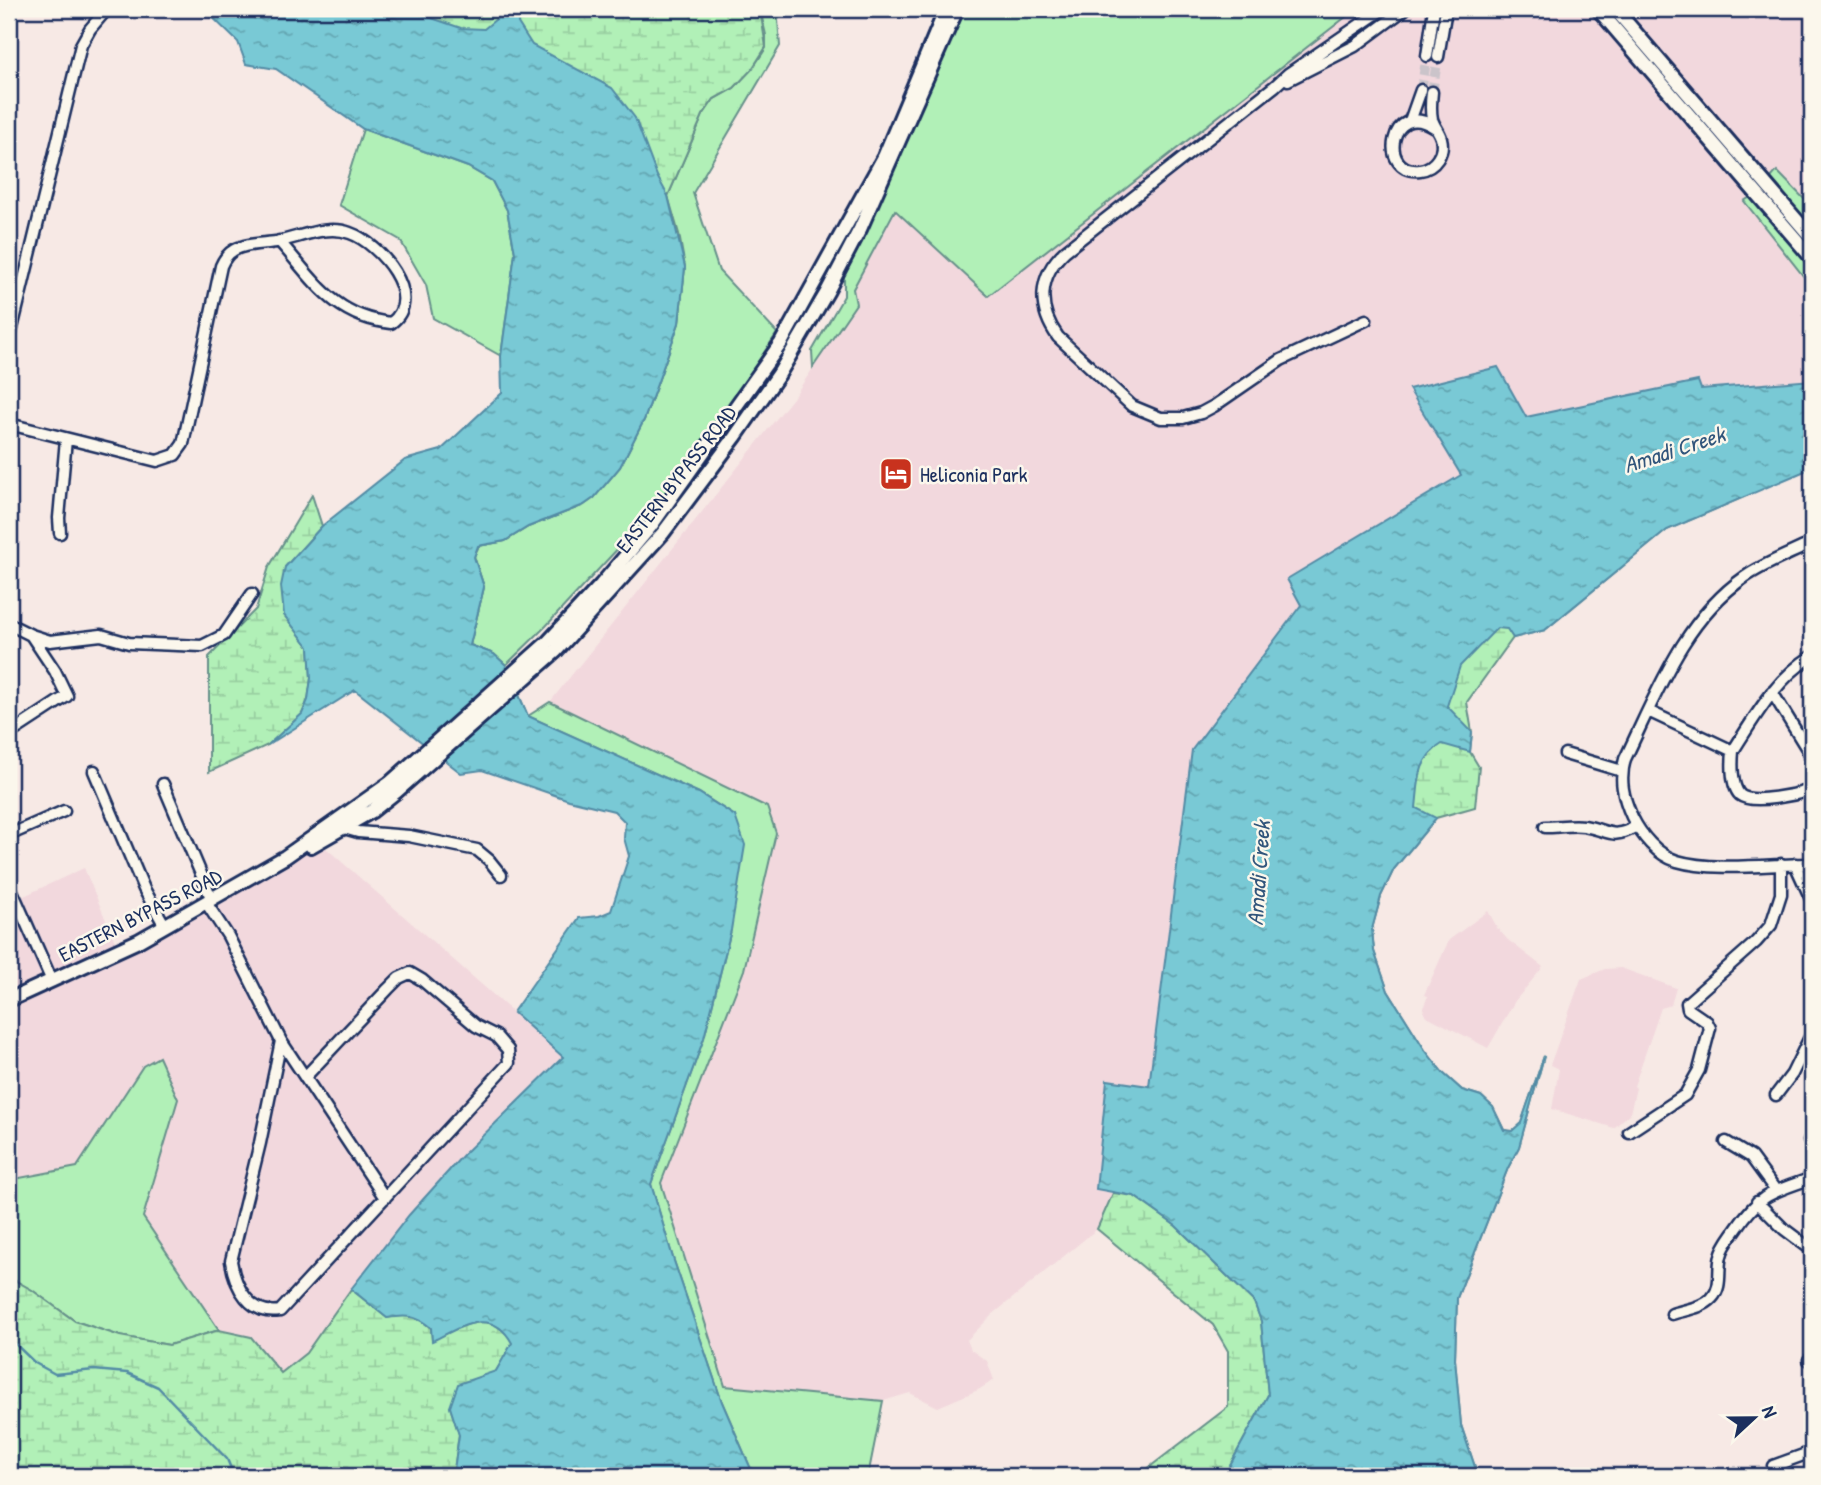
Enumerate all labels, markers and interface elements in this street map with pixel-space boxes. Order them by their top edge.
street label: EASTERN BYPASS ROAD [609,399,743,559]
water label: Amadi Creek [1619,417,1731,480]
hotel icon: Heliconia Park [877,455,915,493]
place label: Heliconia Park [920,460,1028,489]
water label: Amadi Creek [1239,817,1277,926]
street label: EASTERN BYPASS ROAD [53,861,227,969]
north arrow [1720,1384,1790,1454]
text: N [1756,1402,1784,1421]

